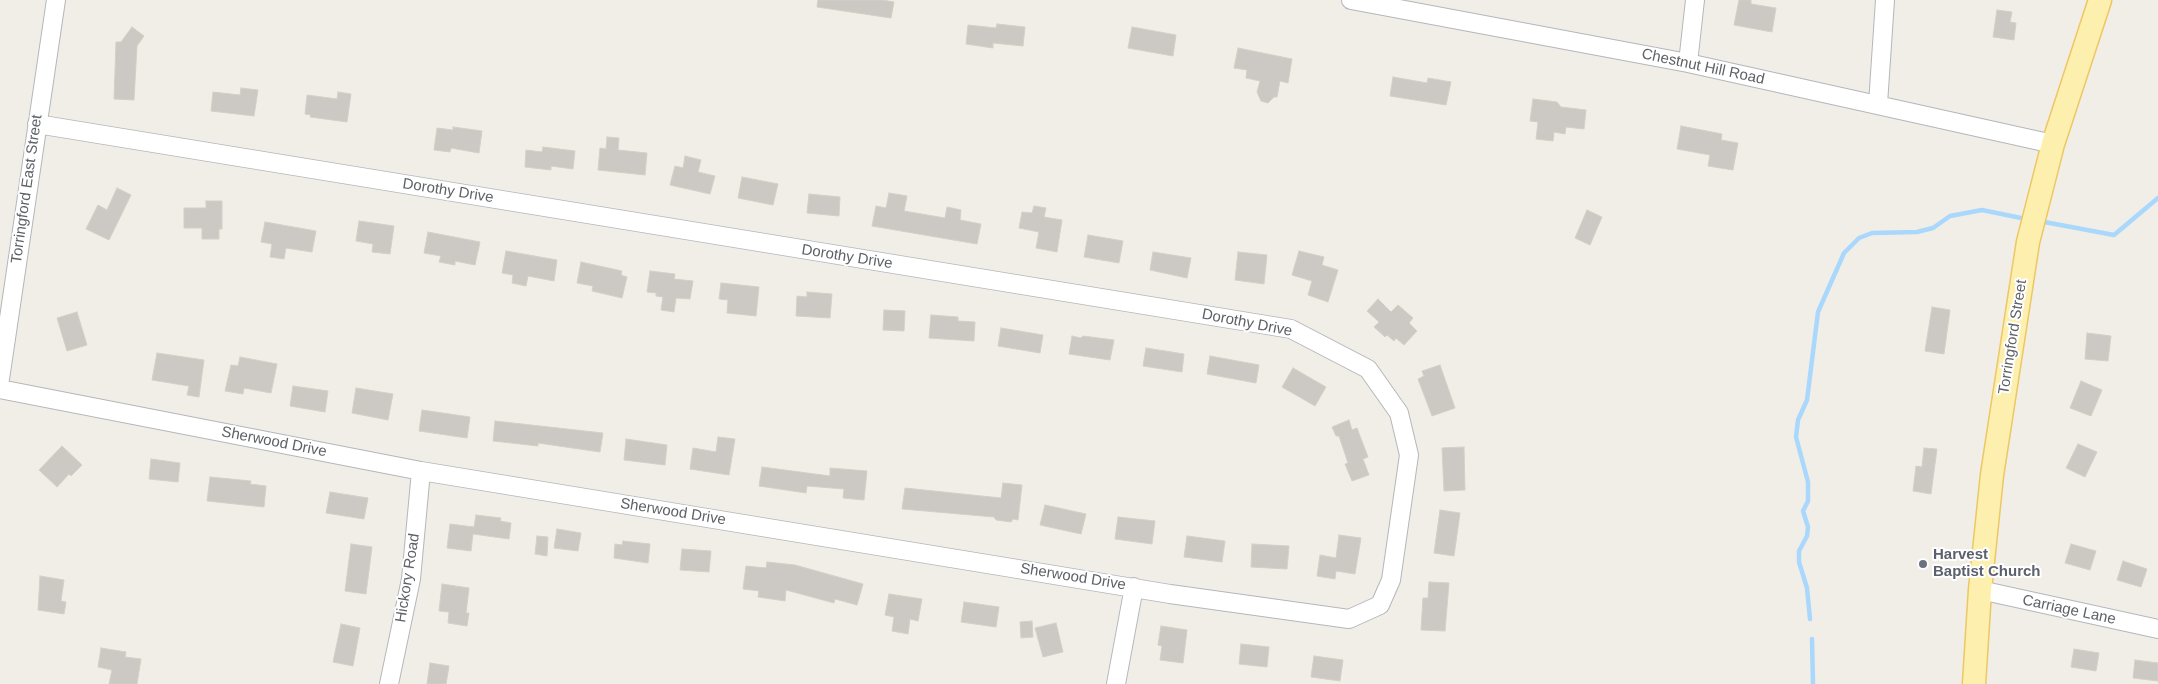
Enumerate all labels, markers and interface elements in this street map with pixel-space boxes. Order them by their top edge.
street label: Chestnut Hill Road [1640,45,1766,89]
street label: Torringford East Street [8,113,46,265]
street label: Dorothy Drive [401,175,495,207]
street label: Dorothy Drive [800,241,894,273]
street label: Torringford Street [1995,278,2031,396]
street label: Dorothy Drive [1200,305,1294,341]
street label: Sherwood Drive [220,423,328,461]
street label: Sherwood Drive [619,495,727,529]
street label: Hickory Road [392,532,424,624]
place label: Harvest Baptist Church [1933,546,2041,581]
marker: Harvest Baptist Church [1917,558,1929,570]
street label: Sherwood Drive [1019,560,1127,594]
street label: Carriage Lane [2021,591,2117,629]

